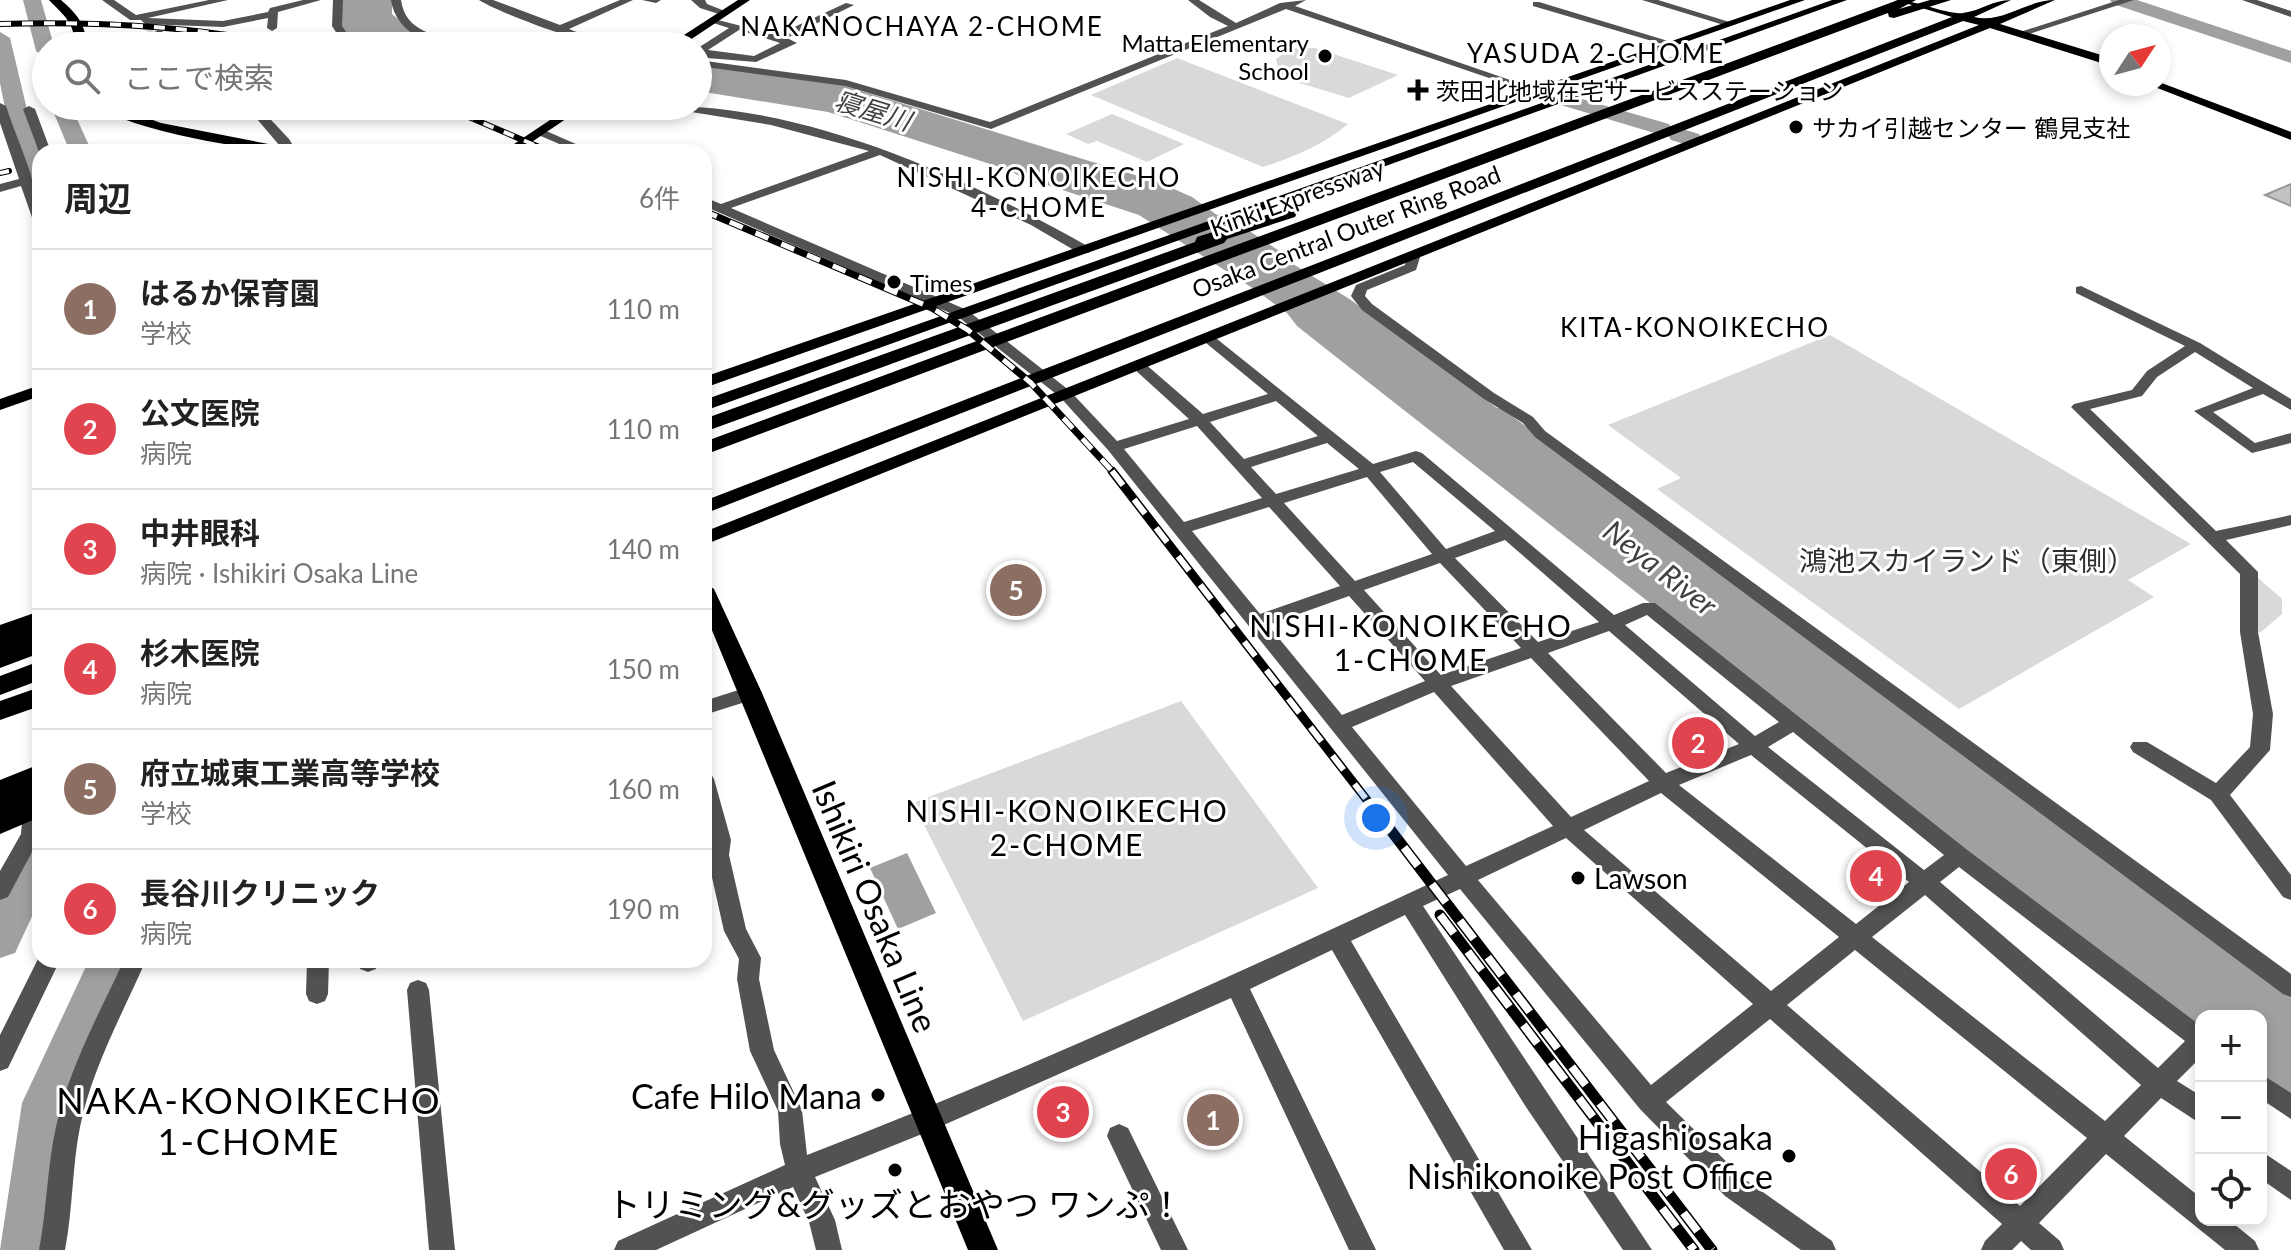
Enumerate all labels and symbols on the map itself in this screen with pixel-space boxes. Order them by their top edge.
district label: NAKANOCHAYA 2-CHOME [740,10,1104,42]
north arrow [2099,24,2171,96]
place label: Matta Elementary School [1121,28,1310,85]
district label: YASUDA 2-CHOME [1467,37,1725,69]
marker: Matta Elementary School [1316,47,1334,65]
place label: 茨田北地域在宅サービスステーション [1436,76,1844,105]
marker: 茨田北地域在宅サービスステーション [1407,79,1429,101]
water label: 寝屋川 [831,83,918,138]
place label: サカイ引越センター 鶴見支社 [1812,113,2130,142]
marker: サカイ引越センター 鶴見支社 [1787,118,1805,136]
street label: Kinki Expressway [1206,152,1388,242]
street label: Osaka Central Outer Ring Road [1188,159,1504,303]
district label: NISHI-KONOIKECHO 4-CHOME [897,161,1181,223]
place label: Times [910,268,973,297]
marker: Times [885,273,903,291]
district label: KITA-KONOIKECHO [1560,311,1830,343]
water label: Neya River [1597,512,1725,623]
park label: 鴻池スカイランド（東側） [1799,543,2135,577]
pin: 5 [990,560,1042,620]
district label: NISHI-KONOIKECHO 1-CHOME [1249,607,1573,677]
pin: 2 [1672,713,1724,773]
street label: Ishikiri Osaka Line [804,774,948,1038]
district label: NISHI-KONOIKECHO 2-CHOME [905,792,1229,862]
your location [1356,798,1396,838]
pin: 4 [1850,846,1902,906]
place label: Lawson [1594,861,1688,895]
marker: Lawson [1569,869,1587,887]
place label: Cafe Hilo Mana [631,1075,862,1116]
district label: NAKA-KONOIKECHO 1-CHOME [56,1078,442,1163]
pin: 3 [1037,1082,1089,1142]
marker: Cafe Hilo Mana [869,1086,887,1104]
pin: 1 [1187,1090,1239,1150]
place label: Higashiosaka Nishikonoike Post Office [1407,1116,1773,1196]
pin: 6 [1985,1144,2037,1204]
marker: Higashiosaka Nishikonoike Post Office [1780,1147,1798,1165]
marker: トリミング&グッズとおやつ ワンぷ！ [886,1161,904,1179]
place label: トリミング&グッズとおやつ ワンぷ！ [607,1183,1183,1224]

